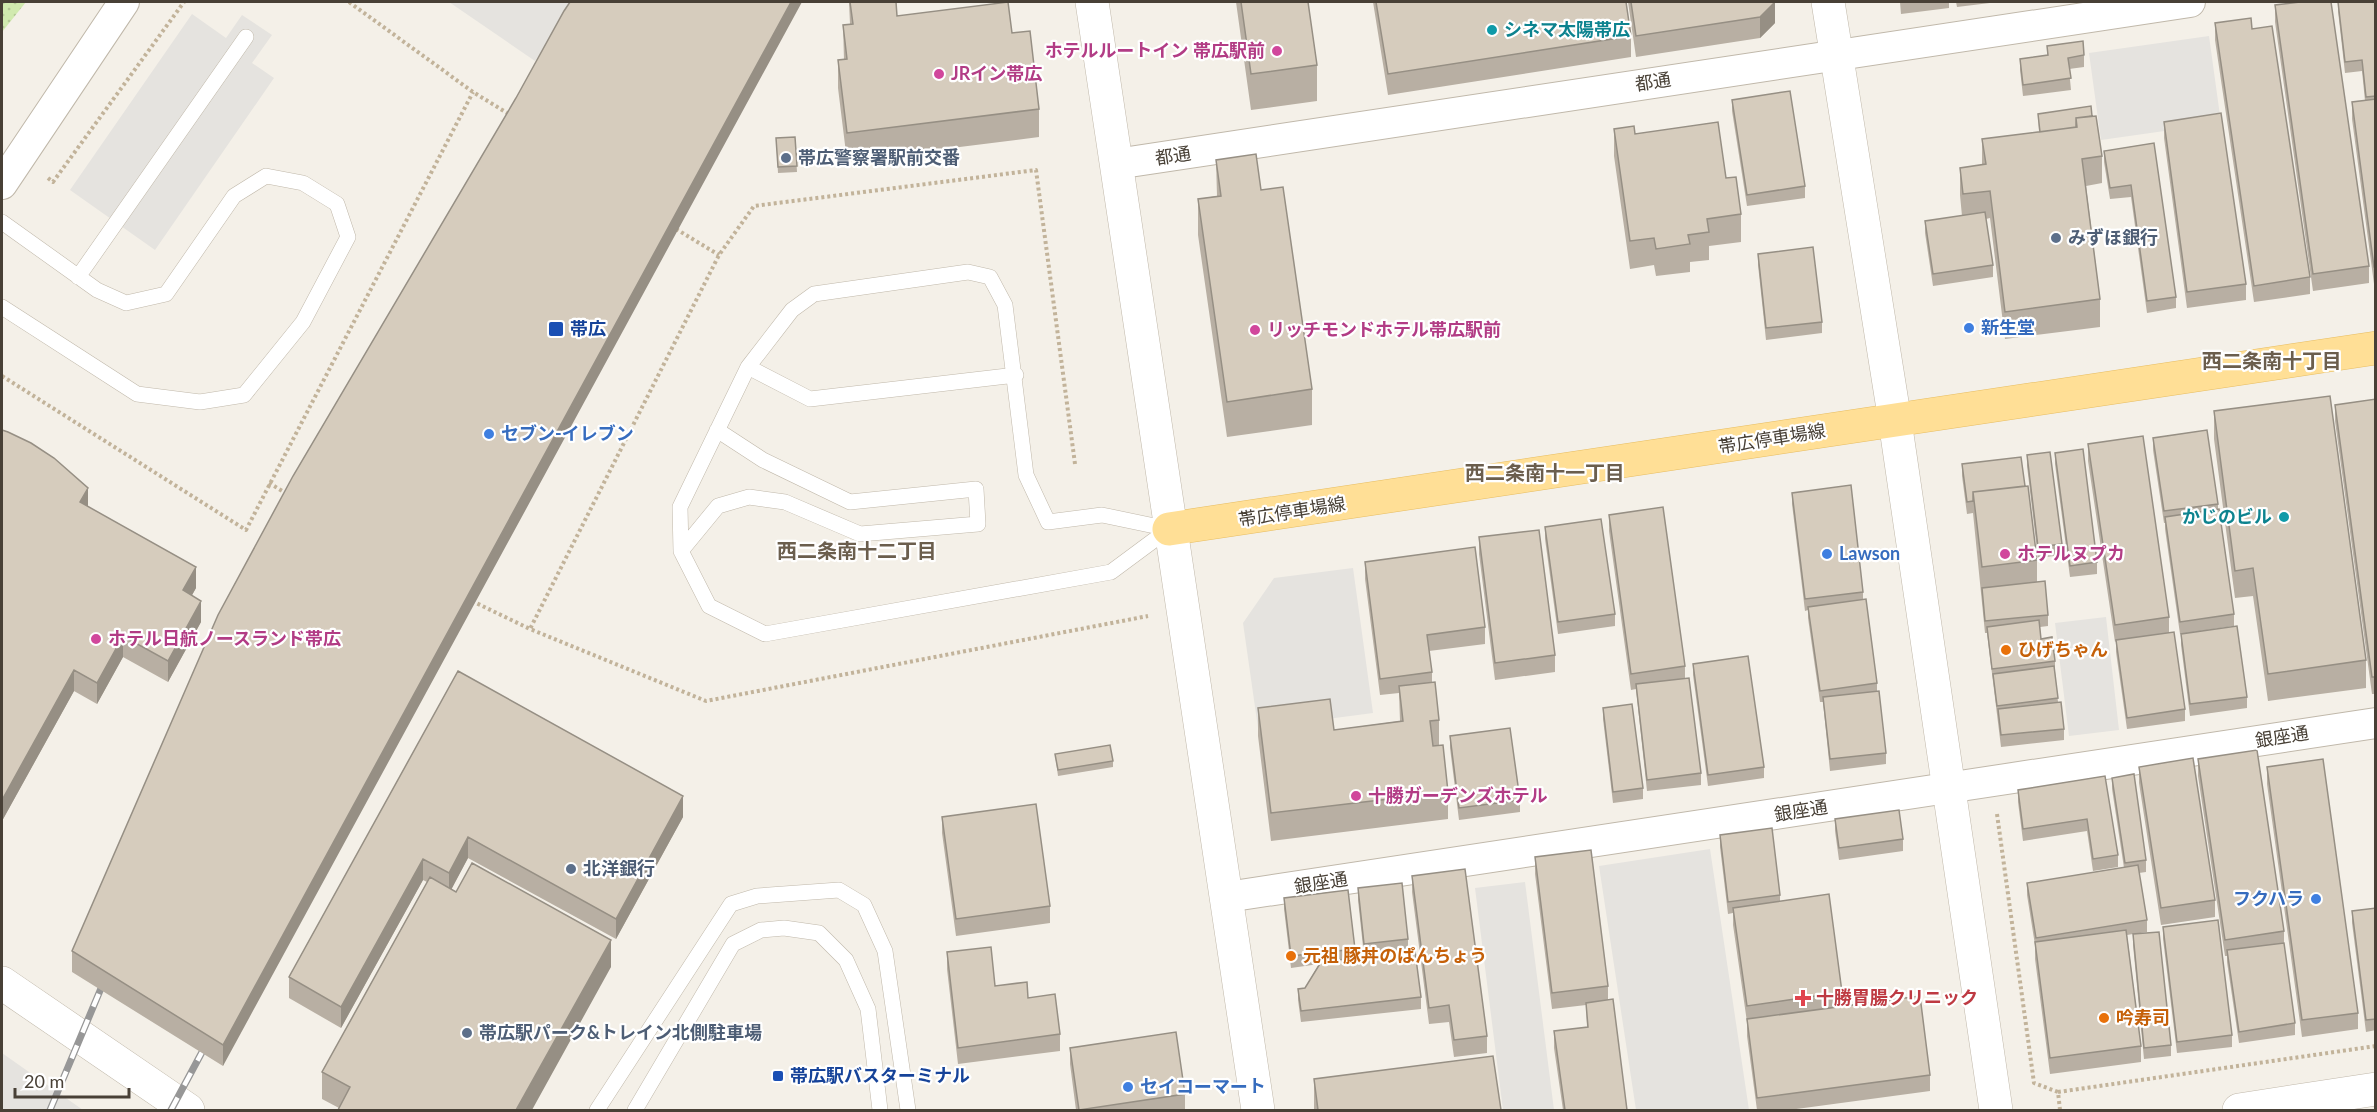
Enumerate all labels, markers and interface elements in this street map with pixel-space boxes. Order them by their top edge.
place label: シネマ太陽帯広 [1504,18,1630,40]
marker: シネマ太陽帯広 [1485,23,1499,37]
place label: ホテルルートイン 帯広駅前 [1045,39,1265,61]
marker: ホテルルートイン 帯広駅前 [1270,44,1284,58]
place label: JRイン帯広 [951,62,1042,84]
marker: JRイン帯広 [932,67,946,81]
street label: 都通 [1633,67,1672,95]
street label: 都通 [1153,141,1192,169]
place label: 帯広警察署駅前交番 [798,146,960,168]
marker: 帯広警察署駅前交番 [779,151,793,165]
place label: みずほ銀行 [2068,226,2158,248]
marker: みずほ銀行 [2049,231,2063,245]
place label: 新生堂 [1981,316,2035,338]
place label: 帯広 [570,317,606,339]
place label: リッチモンドホテル帯広駅前 [1267,318,1501,340]
marker: 帯広 [547,320,565,338]
marker: 新生堂 [1962,321,1976,335]
marker: リッチモンドホテル帯広駅前 [1248,323,1262,337]
district label: 西二条南十丁目 [2202,348,2342,372]
street label: 帯広停車場線 [1717,419,1827,457]
place label: セブン-イレブン [501,422,634,444]
marker: セブン-イレブン [482,427,496,441]
district label: 西二条南十一丁目 [1465,460,1625,484]
street label: 帯広停車場線 [1237,492,1347,530]
place label: かじのビル [2182,505,2272,527]
marker: かじのビル [2277,510,2291,524]
district label: 西二条南十二丁目 [777,538,937,562]
place label: Lawson [1839,542,1900,564]
place label: ホテルヌプカ [2017,542,2125,564]
marker: Lawson [1820,547,1834,561]
marker: ホテルヌプカ [1998,547,2012,561]
place label: ホテル日航ノースランド帯広 [108,627,341,649]
marker: ホテル日航ノースランド帯広 [89,632,103,646]
place label: ひげちゃん [2018,638,2108,660]
marker: ひげちゃん [1999,643,2013,657]
street label: 銀座通 [2253,721,2310,751]
place label: 十勝ガーデンズホテル [1368,784,1548,806]
marker: 十勝ガーデンズホテル [1349,789,1363,803]
street label: 銀座通 [1772,795,1829,825]
place label: 北洋銀行 [583,857,655,879]
marker: 北洋銀行 [564,862,578,876]
street label: 銀座通 [1292,867,1349,897]
place label: フクハラ [2233,887,2304,909]
marker: フクハラ [2309,892,2323,906]
place label: 元祖 豚丼のぱんちょう [1303,944,1487,966]
marker: 元祖 豚丼のぱんちょう [1284,949,1298,963]
place label: 十勝胃腸クリニック [1816,986,1978,1008]
marker: 十勝胃腸クリニック [1794,989,1812,1007]
place label: 吟寿司 [2116,1006,2170,1028]
marker: 吟寿司 [2097,1011,2111,1025]
place label: 帯広駅パーク&トレイン北側駐車場 [479,1021,762,1043]
marker: 帯広駅パーク&トレイン北側駐車場 [460,1026,474,1040]
scale bar [15,1061,129,1099]
place label: 帯広駅バスターミナル [790,1064,970,1086]
marker: 帯広駅バスターミナル [771,1069,785,1083]
text: 20 m [24,1070,64,1092]
place label: セイコーマート [1140,1075,1266,1097]
marker: セイコーマート [1121,1080,1135,1094]

